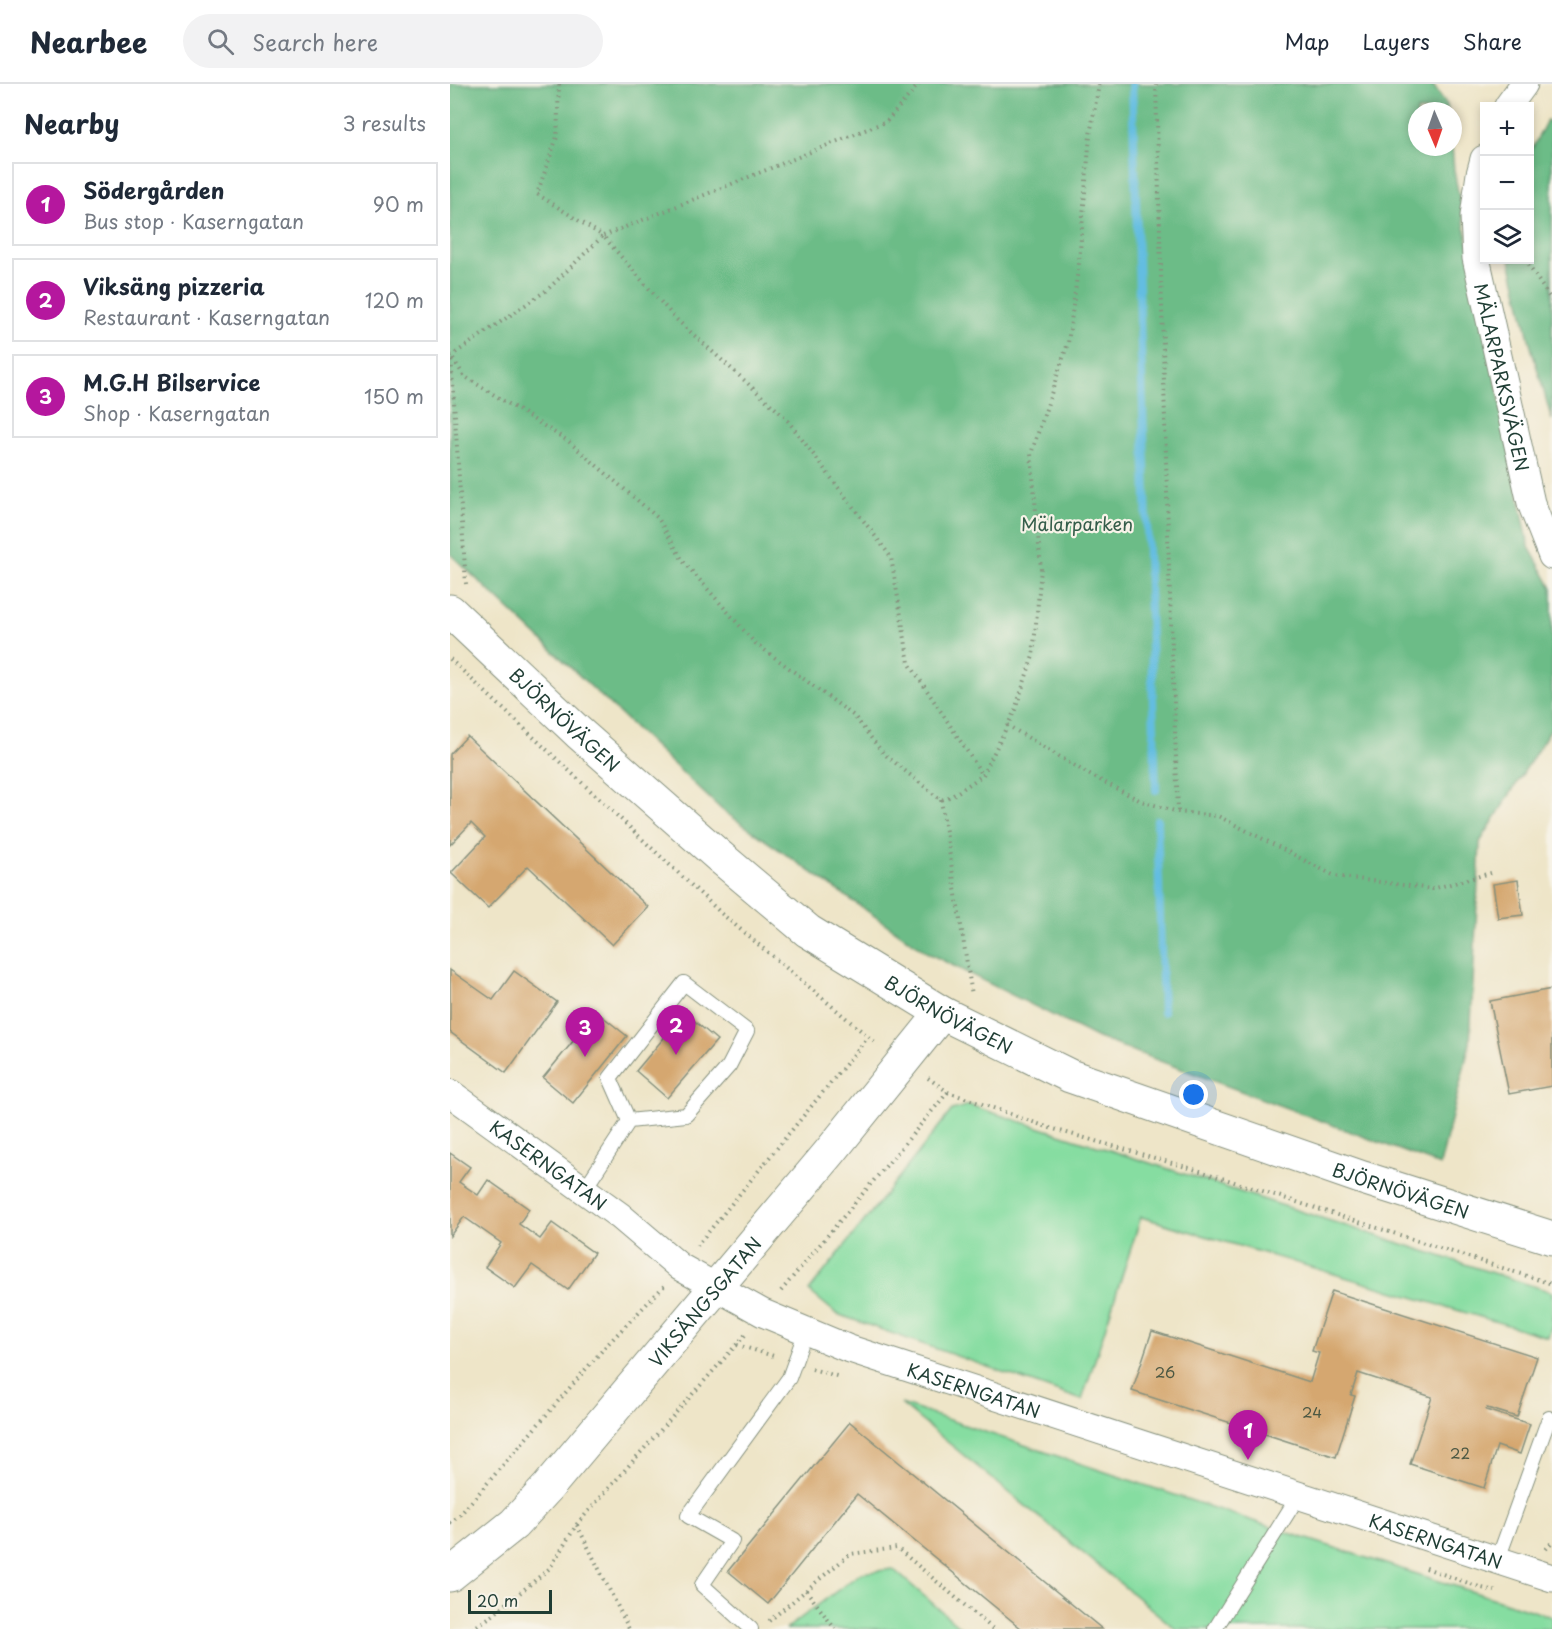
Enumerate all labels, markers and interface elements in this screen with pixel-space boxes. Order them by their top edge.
search box [183,14,603,68]
text: Nearbee [30,20,147,63]
icon: search [204,25,237,58]
text: Search here [252,25,378,58]
text: Map [1285,25,1329,57]
text: Layers [1362,25,1430,57]
text: Share [1463,25,1522,57]
north arrow [1408,102,1462,156]
map controls [1480,102,1534,264]
button: + [1480,102,1534,156]
text: Nearby [24,104,119,143]
text: 3 results [343,108,426,138]
button: − [1480,156,1534,210]
text: Södergården [83,173,224,206]
text: 1 [41,189,50,219]
text: 90 m [373,189,424,219]
text: Bus stop · Kaserngatan [83,206,304,236]
button: layers [1480,210,1534,264]
text: Viksäng pizzeria [83,269,265,302]
street label: MÄLARPARKSVÄGEN [1468,280,1537,474]
text: 2 [38,285,53,315]
text: 120 m [365,285,424,315]
text: Restaurant · Kaserngatan [83,302,330,332]
text: M.G.H Bilservice [83,365,261,398]
text: 3 [39,381,52,411]
text: 150 m [364,381,424,411]
text: Shop · Kaserngatan [83,398,270,428]
park label: Mälarparken [1021,510,1133,537]
street label: BJÖRNÖVÄGEN [504,661,627,777]
street label: BJÖRNÖVÄGEN [880,968,1018,1059]
pin: 2 [656,1006,696,1055]
pin: 3 [566,1008,604,1057]
your location [1179,1080,1208,1109]
street label: KASERNGATAN [485,1113,613,1216]
street label: BJÖRNÖVÄGEN [1329,1155,1473,1224]
street label: VIKSÄNGSGATAN [642,1230,767,1372]
street label: KASERNGATAN [904,1355,1044,1424]
house number: 26 [1155,1360,1175,1383]
house number: 24 [1302,1400,1322,1423]
pin: 1 [1228,1410,1268,1460]
house number: 22 [1450,1441,1470,1464]
street label: KASERNGATAN [1366,1506,1506,1575]
scale bar [468,1587,552,1614]
text: 20 m [477,1588,518,1612]

